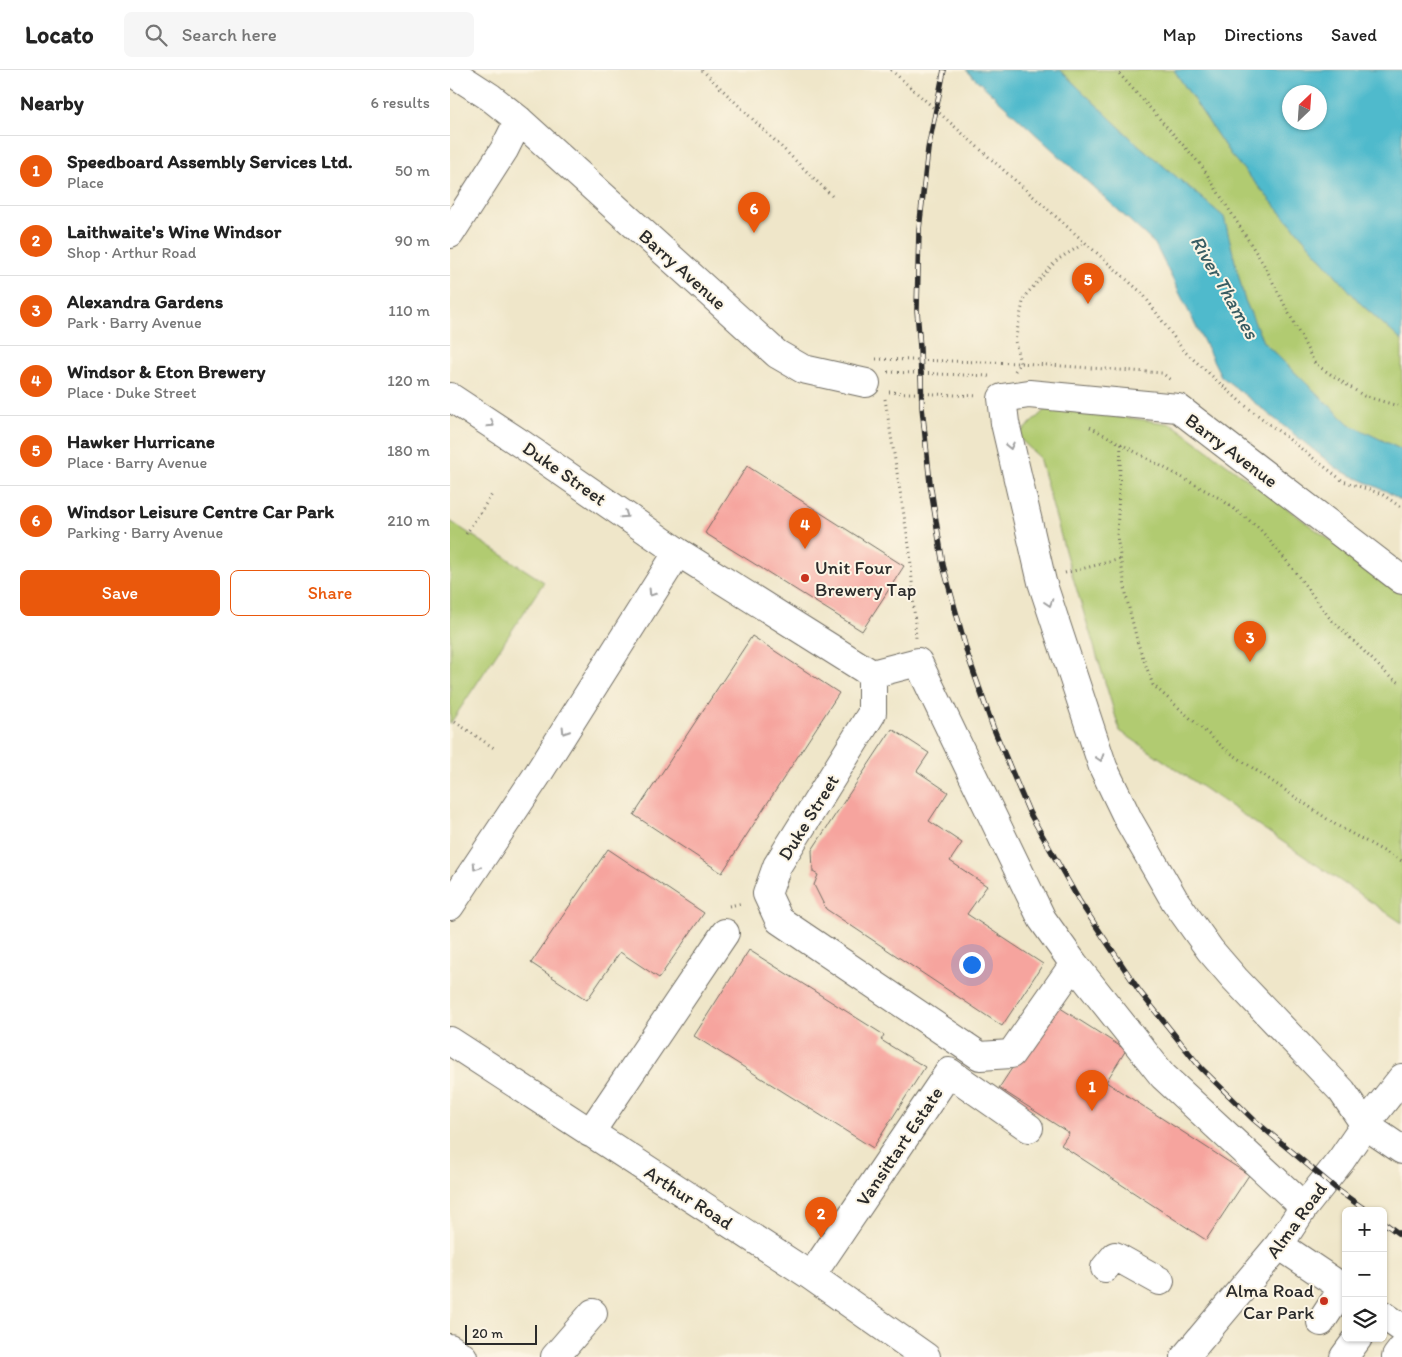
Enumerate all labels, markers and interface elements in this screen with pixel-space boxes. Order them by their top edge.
search box [124,12,474,57]
text: Locato [25,20,94,49]
icon: search [142,21,170,49]
text: Search here [182,23,277,46]
text: Map [1163,24,1196,46]
text: Directions [1224,24,1303,46]
text: Saved [1331,24,1377,46]
north arrow [1282,85,1327,130]
text: Nearby [20,90,84,115]
text: 6 results [370,93,430,112]
text: Speedboard Assembly Services Ltd. [67,150,353,173]
text: 1 [32,161,40,180]
text: 50 m [395,161,430,180]
text: Place [67,173,104,192]
pin: 6 [738,192,770,233]
text: Laithwaite's Wine Windsor [67,220,281,243]
street label: Barry Avenue [634,224,731,315]
text: 2 [32,231,40,250]
text: 90 m [395,231,430,250]
water label: River Thames [1186,231,1265,344]
text: Shop · Arthur Road [67,243,196,262]
pin: 5 [1072,263,1104,304]
text: Alexandra Gardens [67,290,223,313]
text: 3 [32,301,40,320]
text: 110 m [388,301,430,320]
text: Park · Barry Avenue [67,313,202,332]
text: Windsor & Eton Brewery [67,360,265,383]
text: 4 [31,371,41,390]
text: 120 m [387,371,430,390]
text: Place · Duke Street [67,383,197,402]
street label: Barry Avenue [1181,408,1282,493]
one-way arrow [486,417,495,427]
text: Hawker Hurricane [67,430,215,453]
street label: Duke Street [518,436,611,511]
text: 5 [32,441,40,460]
text: 180 m [387,441,430,460]
one-way arrow [1004,441,1015,450]
text: Place · Barry Avenue [67,453,207,472]
text: Windsor Leisure Centre Car Park [67,500,334,523]
pin: 4 [789,508,821,549]
one-way arrow [619,509,629,518]
text: 6 [32,511,40,530]
text: 210 m [387,511,430,530]
text: Parking · Barry Avenue [67,523,223,542]
place label: Unit Four Brewery Tap [815,556,916,601]
button: Save [20,570,220,616]
button: Share [230,570,430,616]
marker: Unit Four Brewery Tap [799,572,811,584]
one-way arrow [648,588,658,597]
one-way arrow [1043,599,1053,607]
pin: 3 [1234,621,1266,662]
one-way arrow [562,725,572,734]
one-way arrow [1094,753,1104,761]
street label: Duke Street [773,770,844,864]
one-way arrow [473,861,482,870]
your location [959,952,985,978]
pin: 1 [1076,1070,1108,1111]
street label: Vansittart Estate [851,1082,948,1210]
street label: Arthur Road [640,1160,737,1234]
street label: Alma Road [1261,1177,1332,1263]
pin: 2 [805,1197,837,1238]
map controls [1342,1207,1387,1342]
button: + [1342,1207,1387,1252]
button: − [1342,1252,1387,1297]
place label: Alma Road Car Park [1226,1279,1315,1324]
marker: Alma Road Car Park [1318,1295,1330,1307]
button: layers [1342,1297,1387,1342]
scale bar [465,1322,538,1345]
text: 20 m [472,1325,503,1342]

